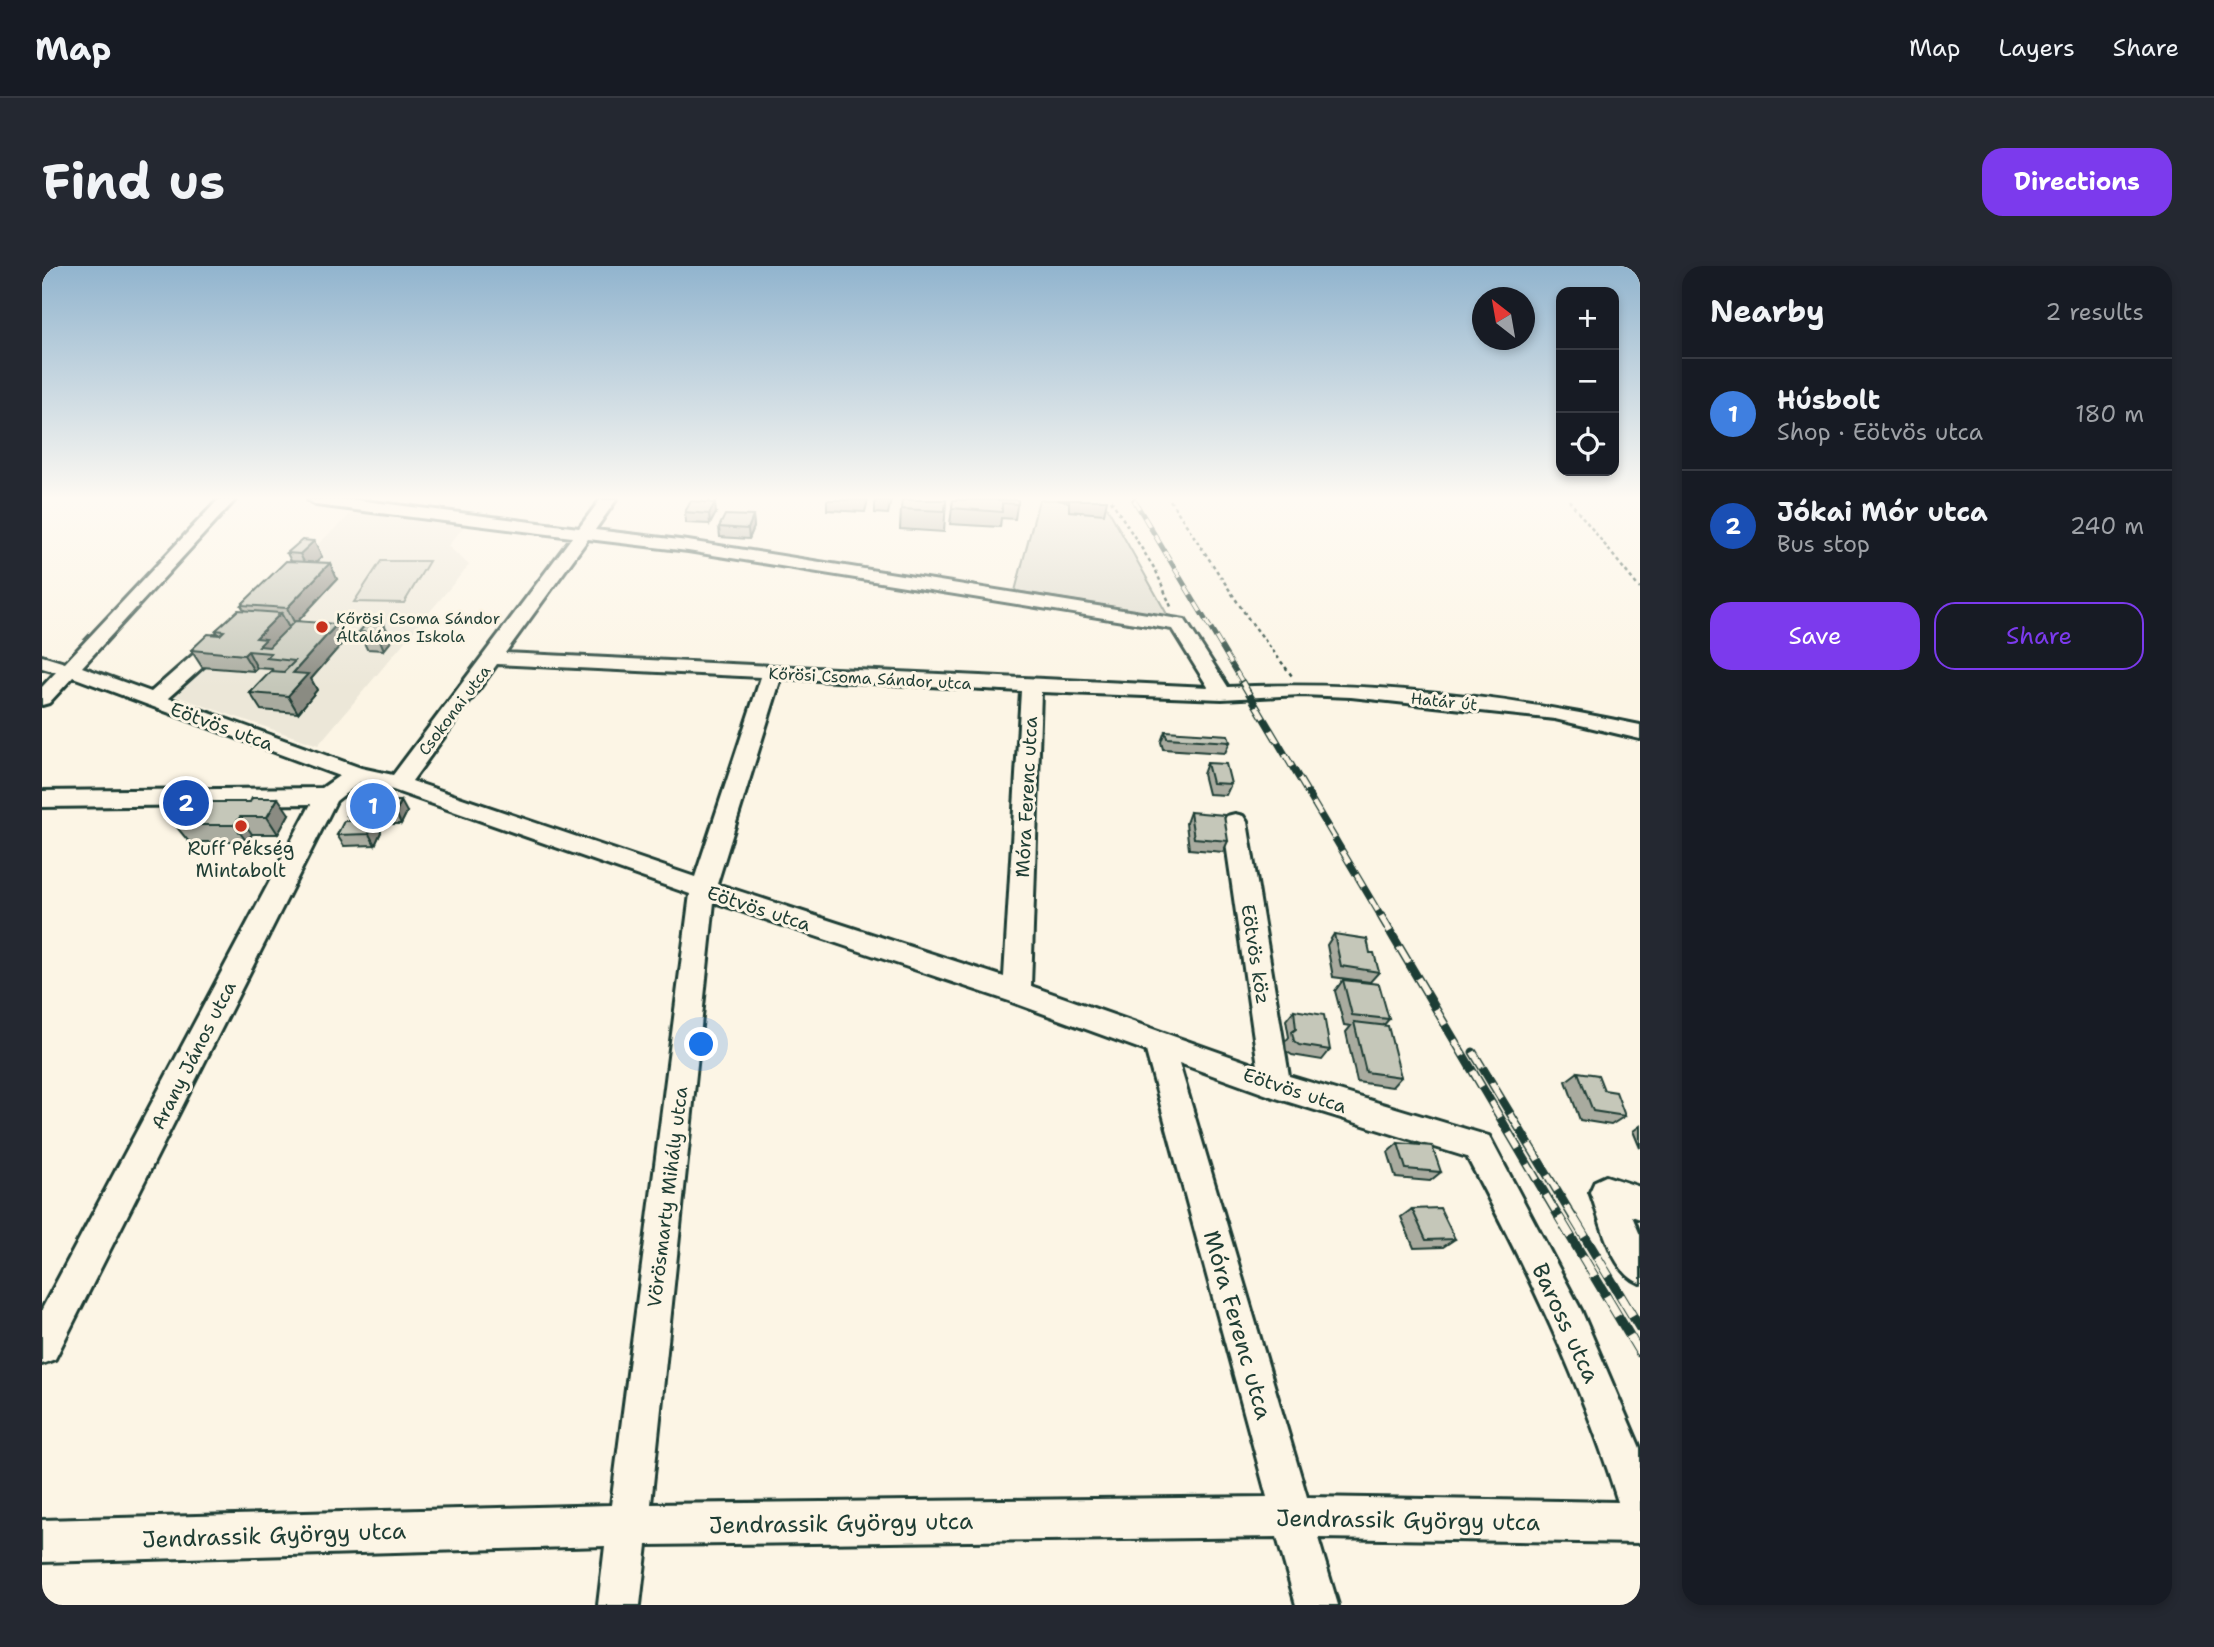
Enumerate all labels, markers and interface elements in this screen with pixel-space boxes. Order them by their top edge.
text: Map [35,26,111,71]
text: Map [1909,32,1960,64]
text: Layers [1998,32,2075,64]
text: Share [2113,32,2179,64]
button: Directions [1982,148,2172,216]
text: Find us [42,149,225,215]
north arrow [1472,287,1535,350]
map controls [1556,287,1619,476]
button: + [1556,287,1619,350]
text: Nearby [1710,291,1825,332]
text: 2 results [2045,297,2144,327]
button: − [1556,350,1619,413]
text: Húsbolt [1777,382,1880,417]
text: 1 [1728,399,1738,429]
text: 180 m [2075,399,2144,429]
button: locate [1556,413,1619,476]
text: Shop · Eötvös utca [1777,417,1983,447]
text: Jókai Mór utca [1777,494,1988,529]
text: 2 [1725,511,1741,541]
text: 240 m [2070,511,2144,541]
text: Bus stop [1777,529,1870,559]
button: Save [1710,602,1920,670]
button: Share [1934,602,2144,670]
place label: Kőrösi Csoma Sándor Általános Iskola [336,608,500,647]
marker: Kőrösi Csoma Sándor Általános Iskola [314,619,330,635]
street label: Csokonai utca [414,661,495,760]
street label: Kőrösi Csoma Sándor utca [768,663,972,694]
street label: Határ út [1410,688,1478,715]
street label: Eötvös utca [167,696,277,757]
street label: Móra Ferenc utca [1010,716,1043,878]
pin: 2 [163,777,209,829]
pin: 1 [350,780,396,832]
marker: Ruff Pékség Mintabolt [233,818,249,834]
place label: Ruff Pékség Mintabolt [187,836,295,883]
street label: Eötvös utca [704,880,814,937]
street label: Eötvös köz [1235,902,1276,1006]
street label: Arany János utca [145,977,242,1134]
your location [684,1027,718,1061]
street label: Eötvös utca [1240,1062,1350,1119]
street label: Vörösmarty Mihály utca [642,1085,693,1309]
street label: Móra Ferenc utca [1197,1227,1279,1423]
street label: Baross utca [1525,1258,1607,1388]
street label: Jendrassik György utca [1276,1503,1540,1537]
street label: Jendrassik György utca [709,1506,973,1540]
street label: Jendrassik György utca [141,1515,407,1555]

